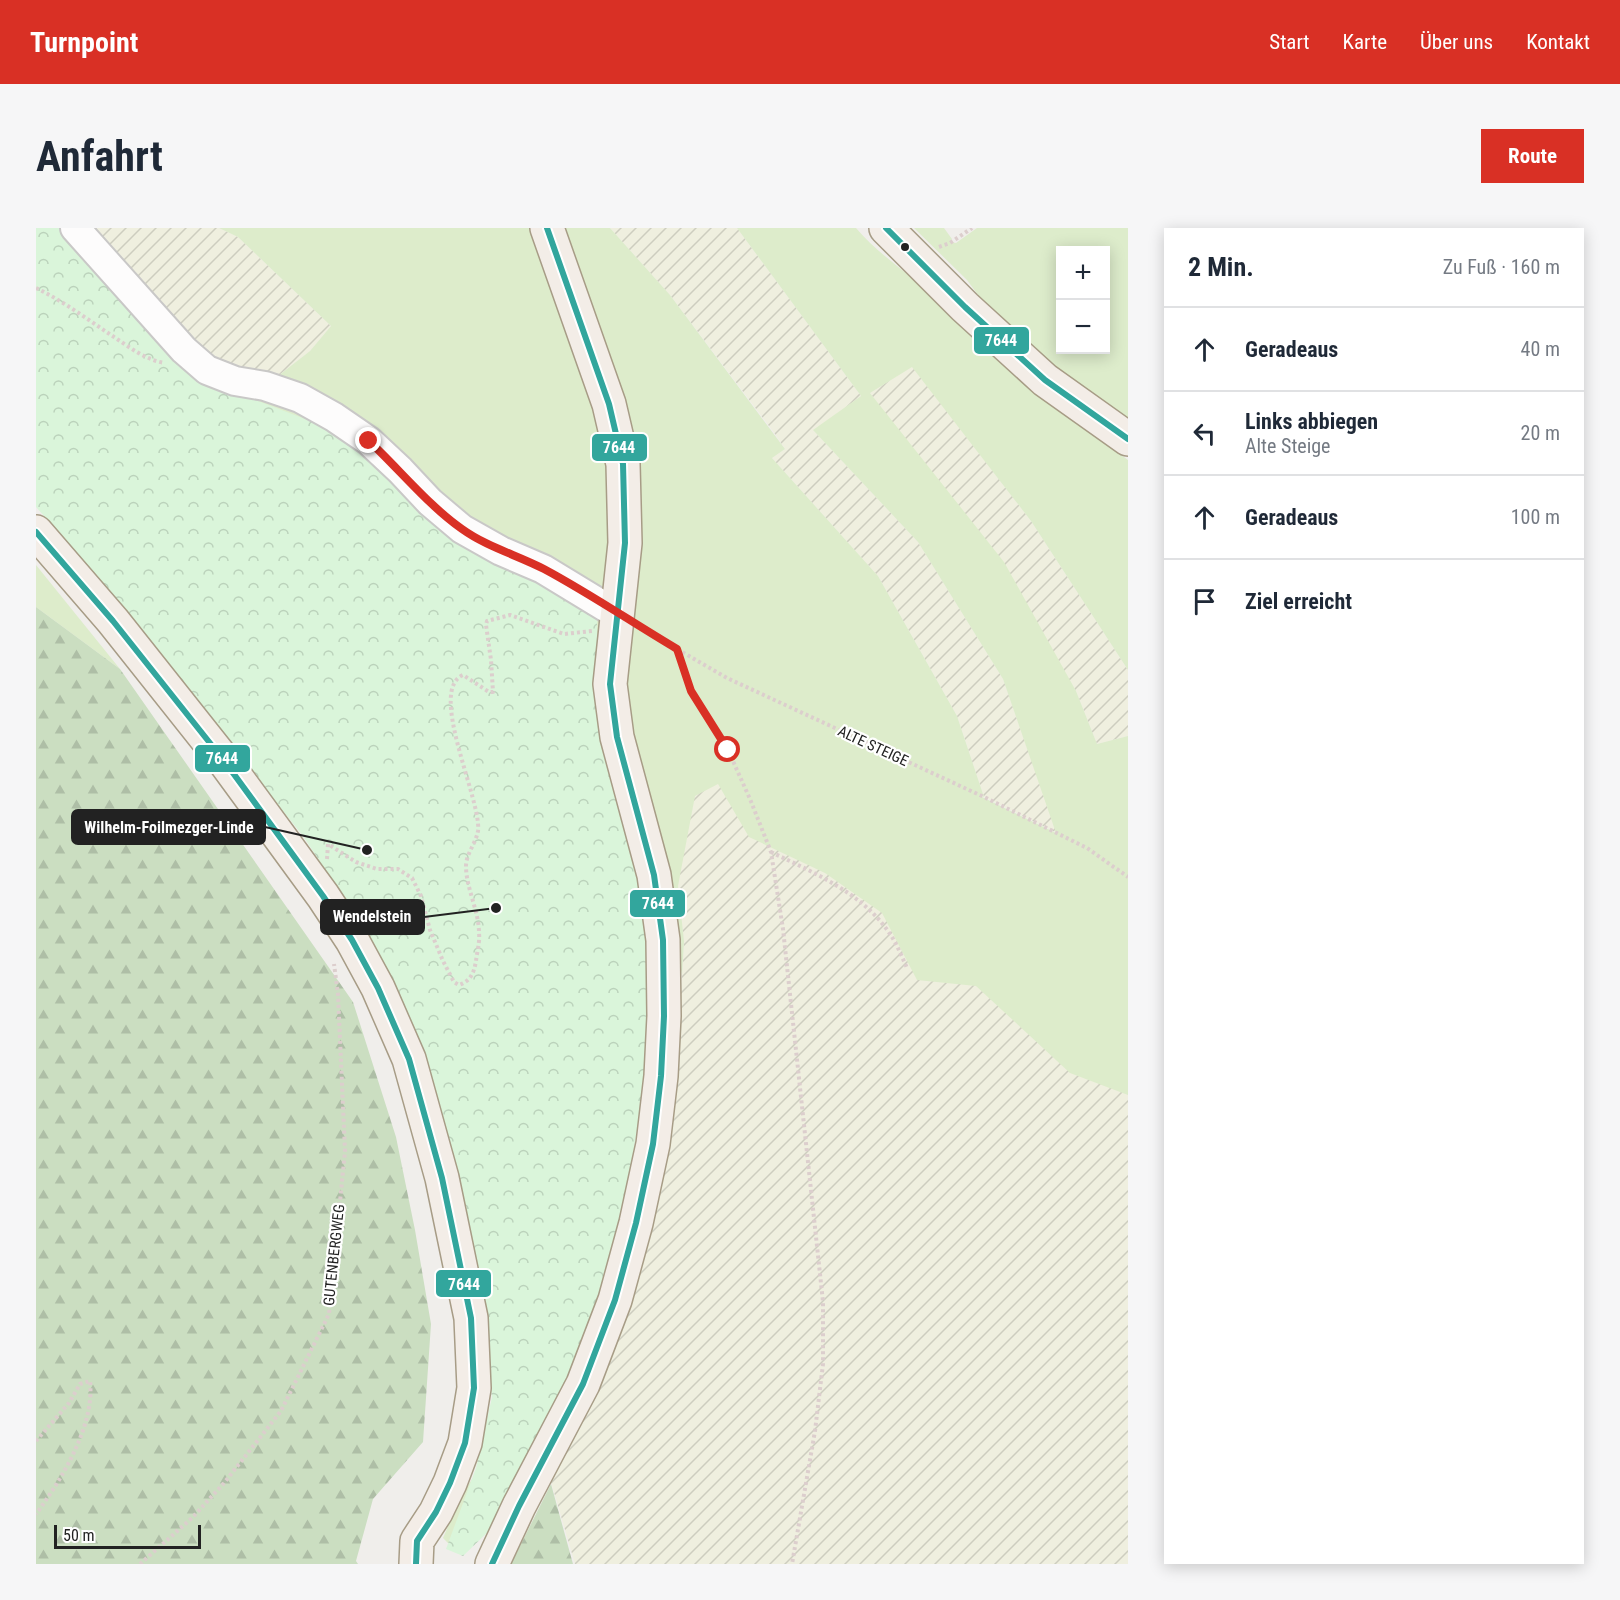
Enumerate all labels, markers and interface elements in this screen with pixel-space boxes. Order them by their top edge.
text: Turnpoint [30,26,138,59]
text: Start [1269,30,1310,54]
text: Karte [1343,30,1387,54]
text: Über uns [1420,30,1493,54]
text: Kontakt [1526,30,1590,54]
button: Route [1481,129,1584,183]
text: Anfahrt [36,132,163,181]
unlabelled marker [899,241,911,253]
map controls [1056,246,1110,354]
button: + [1056,246,1110,300]
text: 2 Min. [1188,252,1254,282]
text: Zu Fuß · 160 m [1443,255,1560,279]
button: − [1056,300,1110,354]
line badge: 7644 [973,326,1030,355]
text: 7644 [985,331,1017,350]
icon: ahead [1188,333,1221,366]
text: Geradeaus [1245,337,1338,362]
text: 40 m [1521,337,1560,361]
text: Links abbiegen [1245,409,1378,434]
icon: left [1188,417,1221,450]
text: 20 m [1521,421,1560,445]
route end [355,427,381,453]
line badge: 7644 [591,433,648,462]
text: Alte Steige [1245,434,1331,458]
text: 7644 [603,438,635,457]
icon: ahead [1188,501,1221,534]
text: Geradeaus [1245,505,1338,530]
text: 100 m [1511,505,1560,529]
icon: arrive [1188,585,1221,618]
text: Ziel erreicht [1245,589,1352,614]
street label: ALTE STEIGE [835,722,911,770]
route start [714,736,740,762]
line badge: 7644 [194,744,251,773]
text: 7644 [206,749,238,768]
callout: Wilhelm-Foilmezger-Linde [72,810,265,844]
text: Wilhelm-Foilmezger-Linde [84,818,254,837]
line badge: 7644 [629,889,686,918]
text: 7644 [642,894,674,913]
callout: Wendelstein [321,900,424,934]
text: Wendelstein [333,907,411,926]
street label: GUTENBERGWEG [320,1203,348,1307]
line badge: 7644 [435,1269,492,1298]
text: 7644 [448,1275,480,1294]
scale bar [54,1522,201,1550]
text: 50 m [63,1526,95,1545]

